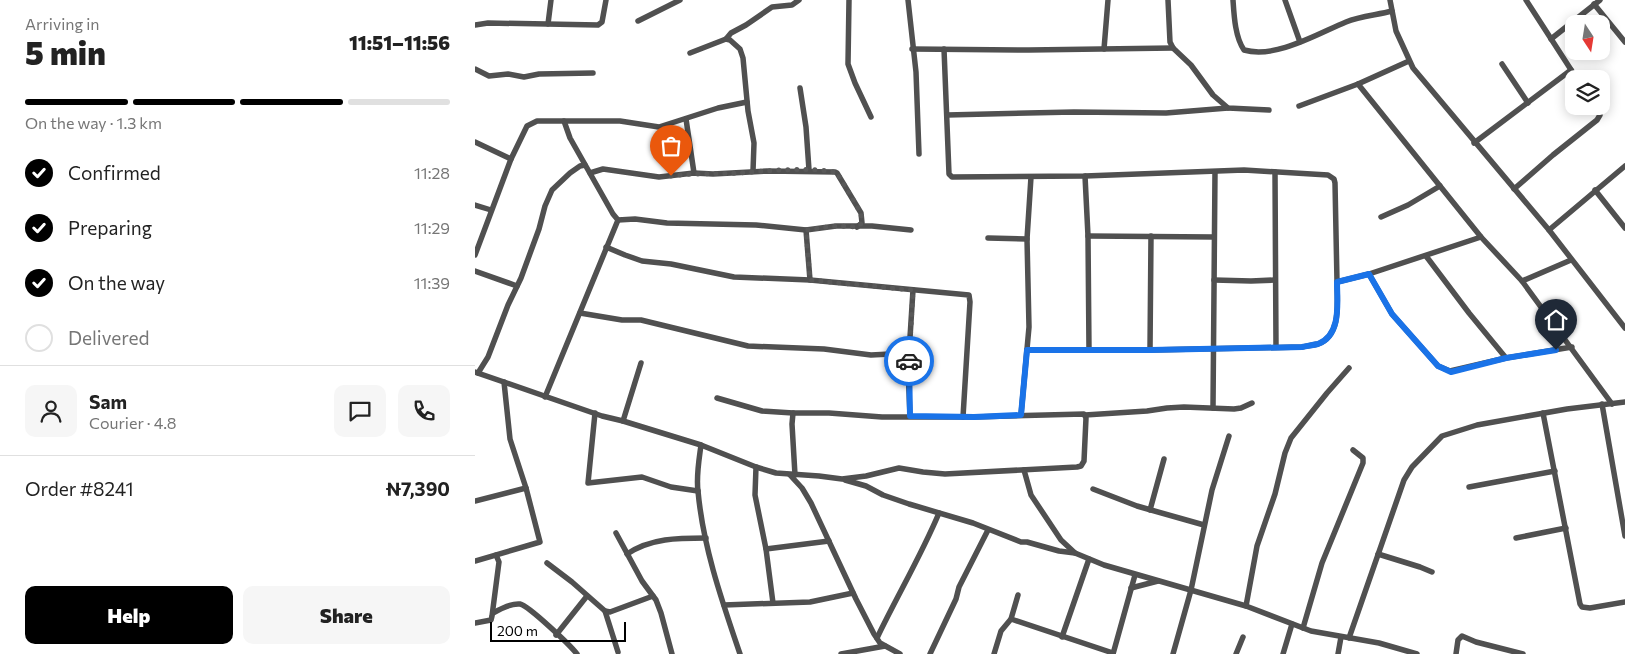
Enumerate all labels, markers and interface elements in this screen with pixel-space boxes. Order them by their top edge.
text: Arriving in [25,14,99,33]
north arrow [1565,15,1610,60]
map controls [1565,15,1610,115]
text: 11:51–11:56 [349,31,450,54]
text: 5 min [25,32,106,72]
button: layers [1565,70,1610,115]
text: On the way · 1.3 km [25,113,162,132]
pin [650,125,692,176]
icon: bag [657,132,685,160]
icon: check [25,159,53,187]
text: Confirmed [68,161,161,184]
text: 11:28 [414,163,450,182]
icon: check [25,214,53,242]
text: Preparing [68,216,152,239]
text: 11:29 [414,218,450,237]
icon: check [25,269,53,297]
text: On the way [68,271,165,294]
text: 11:39 [414,273,450,292]
pin [1535,299,1577,350]
icon: home [1542,306,1570,334]
text: Delivered [68,326,149,349]
courier [884,336,934,386]
icon: car [895,347,923,375]
button: person [25,385,77,437]
button: chat [334,385,386,437]
button: phone [398,385,450,437]
text: Sam [89,390,127,413]
text: Courier · 4.8 [89,413,176,432]
text: Order #8241 [25,477,134,500]
text: ₦7,390 [385,477,450,500]
button: Help [25,586,233,644]
button: Share [243,586,450,644]
scale bar [490,619,626,642]
text: 200 m [497,622,538,639]

